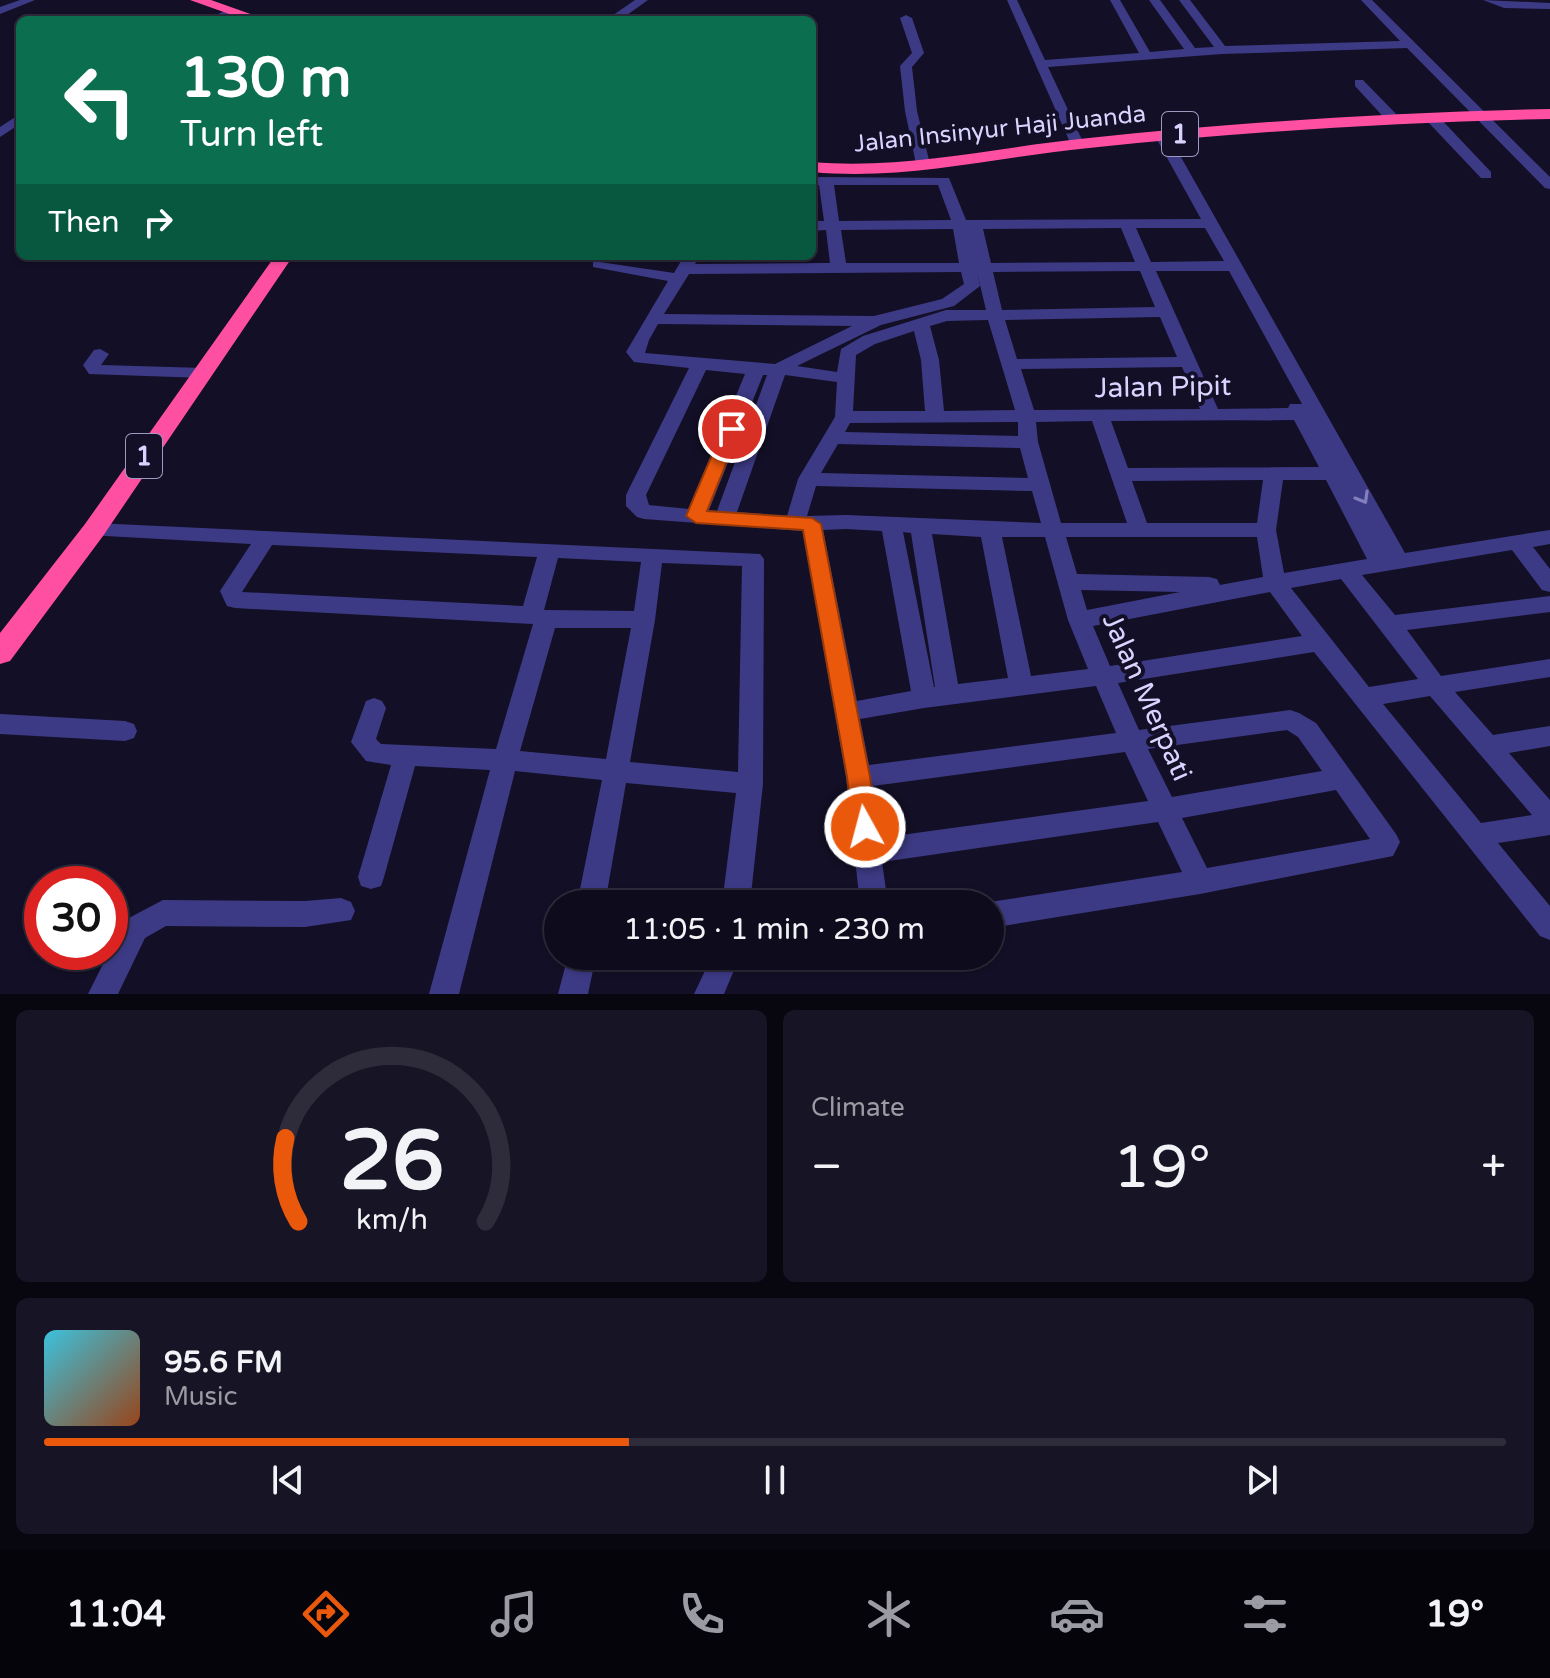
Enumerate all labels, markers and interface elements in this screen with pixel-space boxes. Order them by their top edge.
text: 130 m [180,45,351,112]
icon: left [48,48,152,152]
street label: Jalan Insinyur Haji Juanda [853,99,1147,159]
road number: 1 [1162,112,1198,156]
text: Turn left [180,113,323,156]
icon: right [136,200,180,244]
text: Then [48,204,120,241]
street label: Jalan Pipit [1094,369,1232,405]
pin [698,395,766,463]
icon: arrive [710,407,754,451]
road number: 1 [126,434,162,478]
one-way arrow [1353,489,1369,504]
street label: Jalan Merpati [1095,608,1199,786]
position arrow [823,785,907,869]
speed limit sign: 30 [24,866,128,970]
text: 11:05 · 1 min · 230 m [623,911,925,948]
text: Climate [811,1092,905,1123]
text: 26 [339,1112,444,1212]
text: 19° [1113,1132,1211,1204]
text: − [811,1141,842,1194]
text: + [1481,1141,1506,1194]
text: km/h [356,1203,427,1237]
text: 95.6 FM [164,1344,283,1381]
text: Music [164,1381,237,1412]
icon: previous [266,1458,310,1502]
icon: pause [753,1458,797,1502]
icon: next [1240,1458,1284,1502]
icon: directions [298,1586,354,1642]
icon: music [486,1586,542,1642]
icon: phone [674,1586,730,1642]
icon: climate [861,1586,917,1642]
icon: car [1049,1586,1105,1642]
icon: filters [1237,1586,1293,1642]
text: 11:04 [66,1593,166,1636]
text: 19° [1425,1593,1484,1636]

